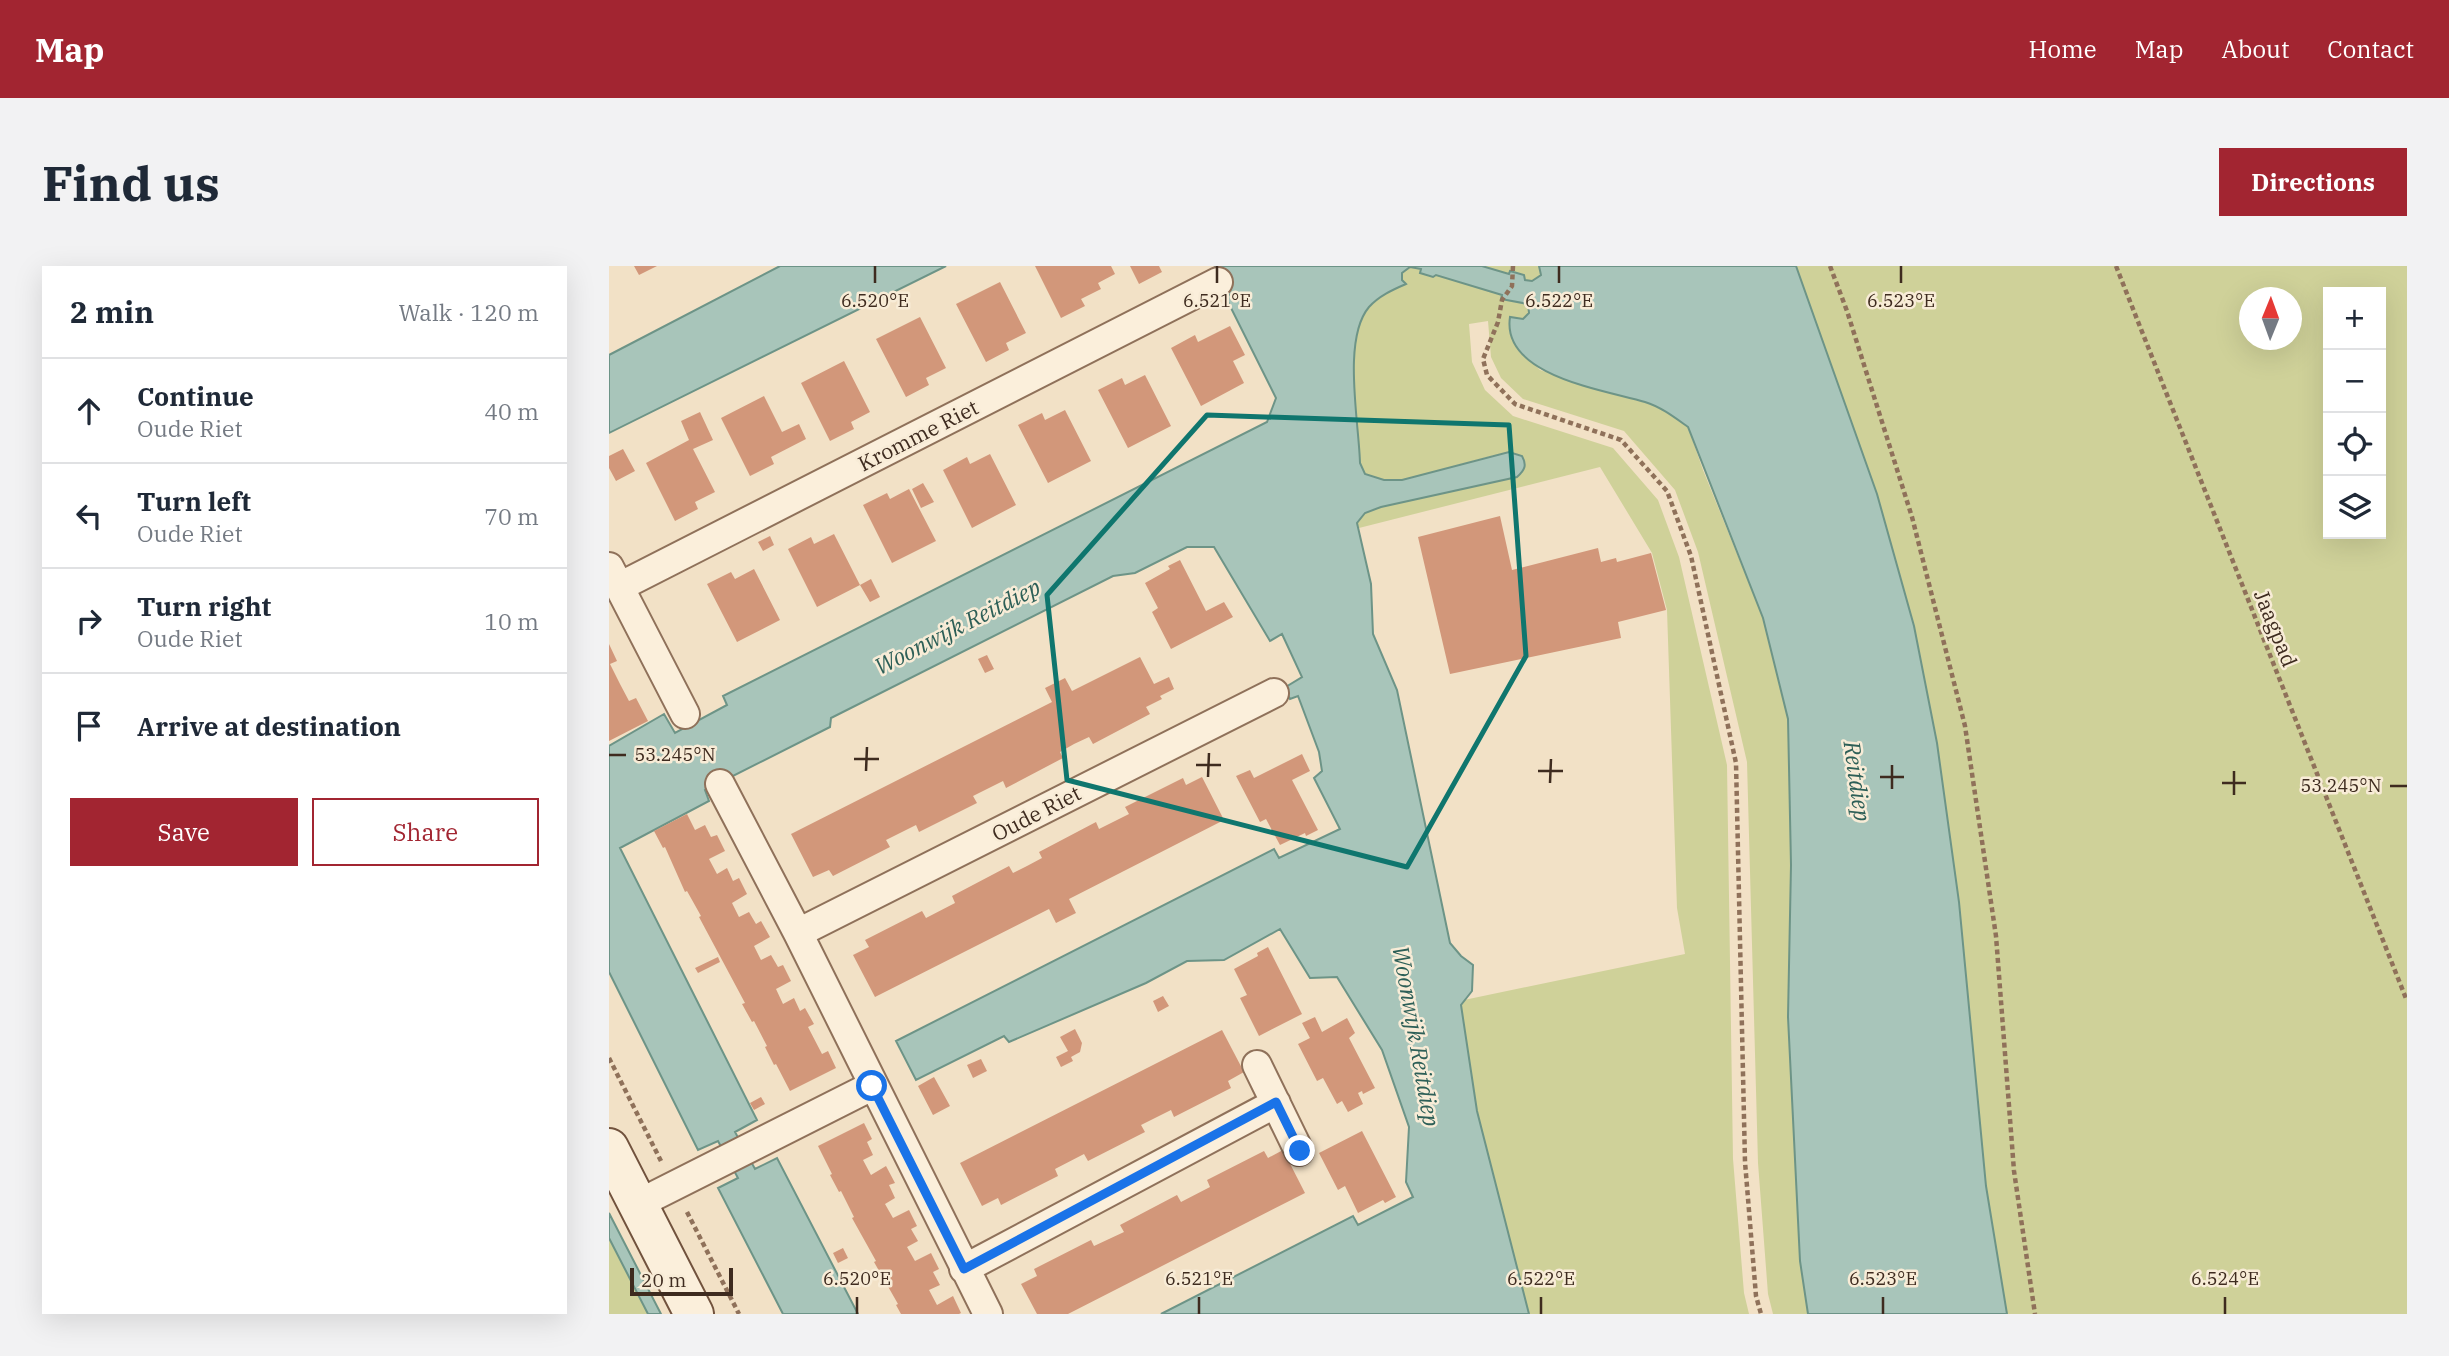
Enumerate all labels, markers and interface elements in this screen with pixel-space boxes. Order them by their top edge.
text: Map [35,28,104,71]
text: Home [2029,33,2097,65]
text: Map [2135,33,2183,65]
text: About [2221,33,2289,65]
text: Contact [2327,33,2414,65]
button: Directions [2219,148,2407,216]
text: Find us [42,151,220,214]
north arrow [2239,287,2302,350]
map controls [2323,287,2386,539]
button: + [2323,287,2386,350]
text: 6.520°E [841,289,909,312]
text: 6.521°E [1183,289,1251,312]
text: 6.522°E [1525,289,1593,312]
text: 6.523°E [1867,289,1935,312]
text: 2 min [70,292,154,331]
text: Walk · 120 m [398,297,539,327]
button: − [2323,350,2386,413]
text: Continue [137,379,254,413]
icon: ahead [70,392,108,430]
street label: Kromme Riet [853,393,983,477]
text: 40 m [484,396,539,426]
text: Oude Riet [137,413,243,443]
button: locate [2323,413,2386,476]
button: layers [2323,476,2386,539]
text: Turn left [137,484,251,518]
icon: left [70,497,108,535]
text: 70 m [484,501,539,531]
text: Oude Riet [137,518,243,548]
water label: Woonwijk Reitdiep [869,571,1045,681]
street label: Jaagpad [2248,585,2304,671]
text: Turn right [137,589,271,623]
icon: right [70,602,108,640]
text: 10 m [484,606,539,636]
text: Oude Riet [137,623,243,653]
icon: arrive [70,707,108,745]
text: Arrive at destination [137,709,401,743]
water label: Reitdiep [1837,738,1878,823]
text: 53.245°N [634,743,716,766]
text: 53.245°N [2300,774,2382,797]
street label: Oude Riet [987,779,1085,847]
button: Save [70,798,298,866]
button: Share [312,798,539,866]
water label: Woonwijk Reitdiep [1386,943,1448,1129]
route start [856,1070,887,1101]
route end [1284,1135,1315,1166]
scale bar [630,1265,733,1297]
text: 6.520°E [823,1267,891,1290]
text: 6.521°E [1165,1267,1233,1290]
text: 6.522°E [1507,1267,1575,1290]
text: 6.523°E [1849,1267,1917,1290]
text: 6.524°E [2191,1267,2259,1290]
text: 20 m [641,1268,686,1292]

